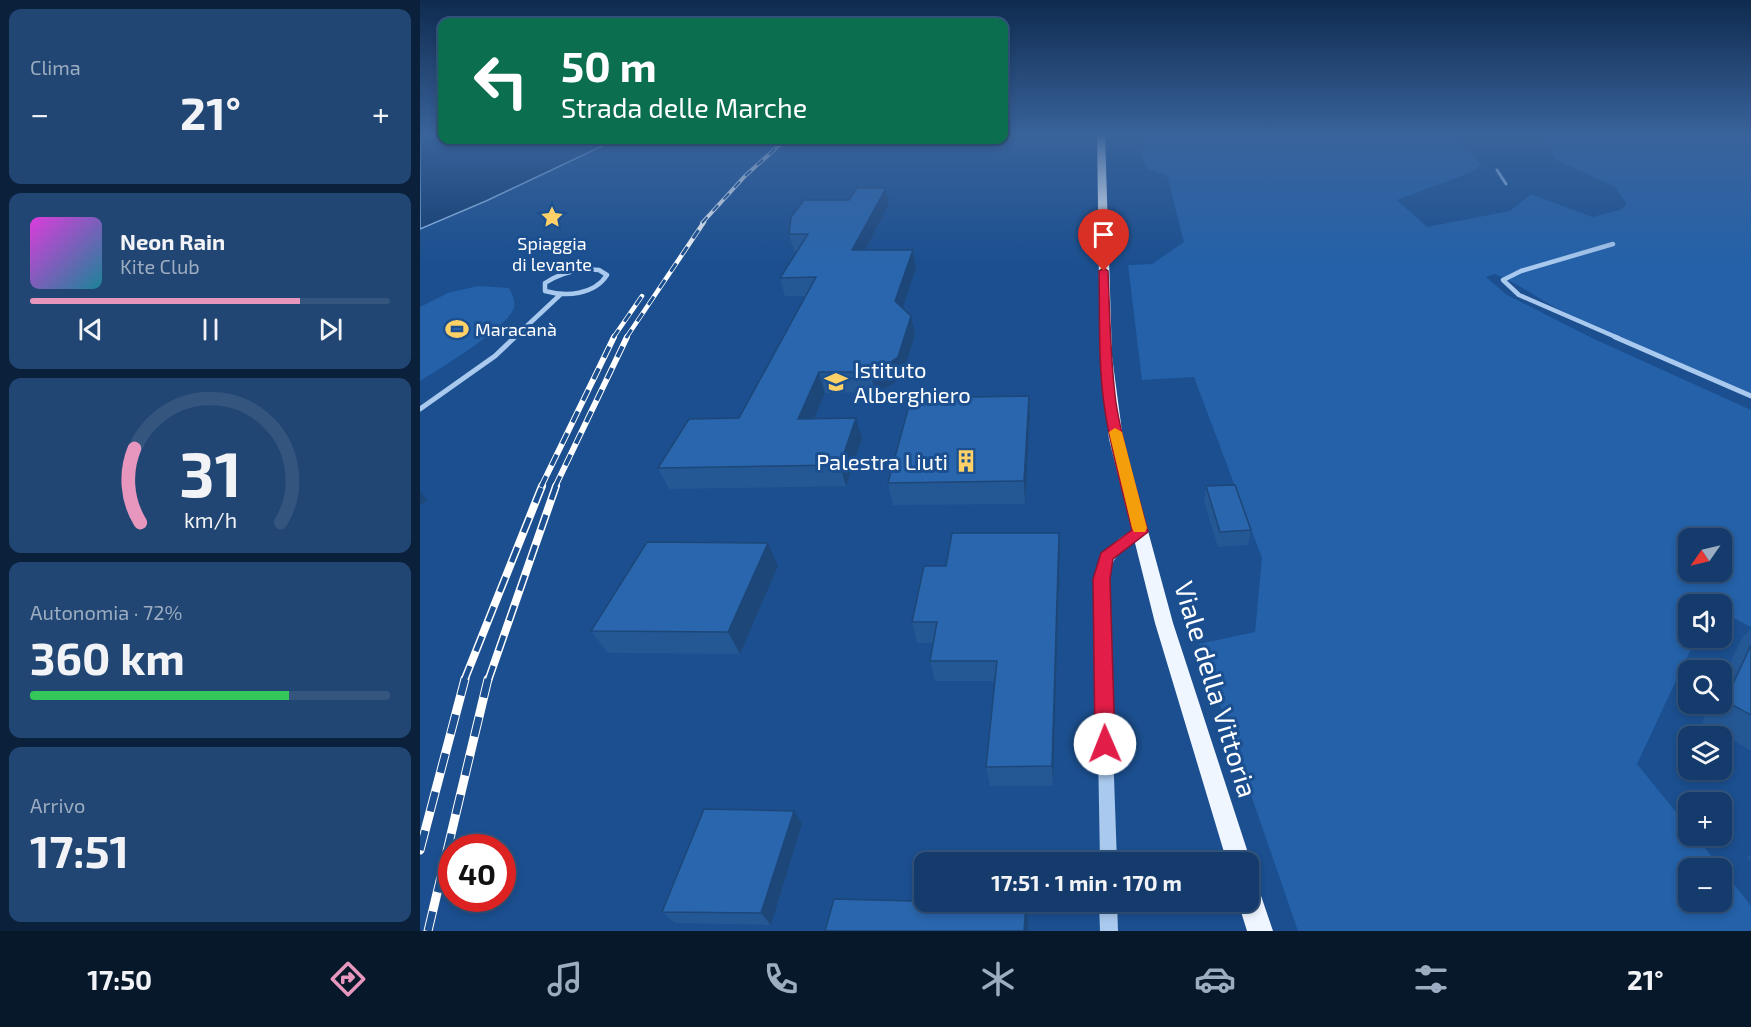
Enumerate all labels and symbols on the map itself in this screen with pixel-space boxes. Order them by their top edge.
place icon: Spiaggia di levante [539,204,565,230]
pin [1078,209,1129,271]
place label: Spiaggia di levante [512,232,592,275]
sports icon: Maracanà [444,316,470,342]
place label: Maracanà [475,318,557,340]
place label: Istituto Alberghiero [854,356,971,407]
school or university icon: Istituto Alberghiero [823,369,849,395]
place label: Palestra Liuti [816,448,948,474]
building icon: Palestra Liuti [953,448,979,474]
north arrow [1678,528,1732,582]
street label: Viale della Vittoria [1169,577,1265,801]
position arrow [1073,712,1137,776]
speed limit sign: 40 [438,834,516,912]

